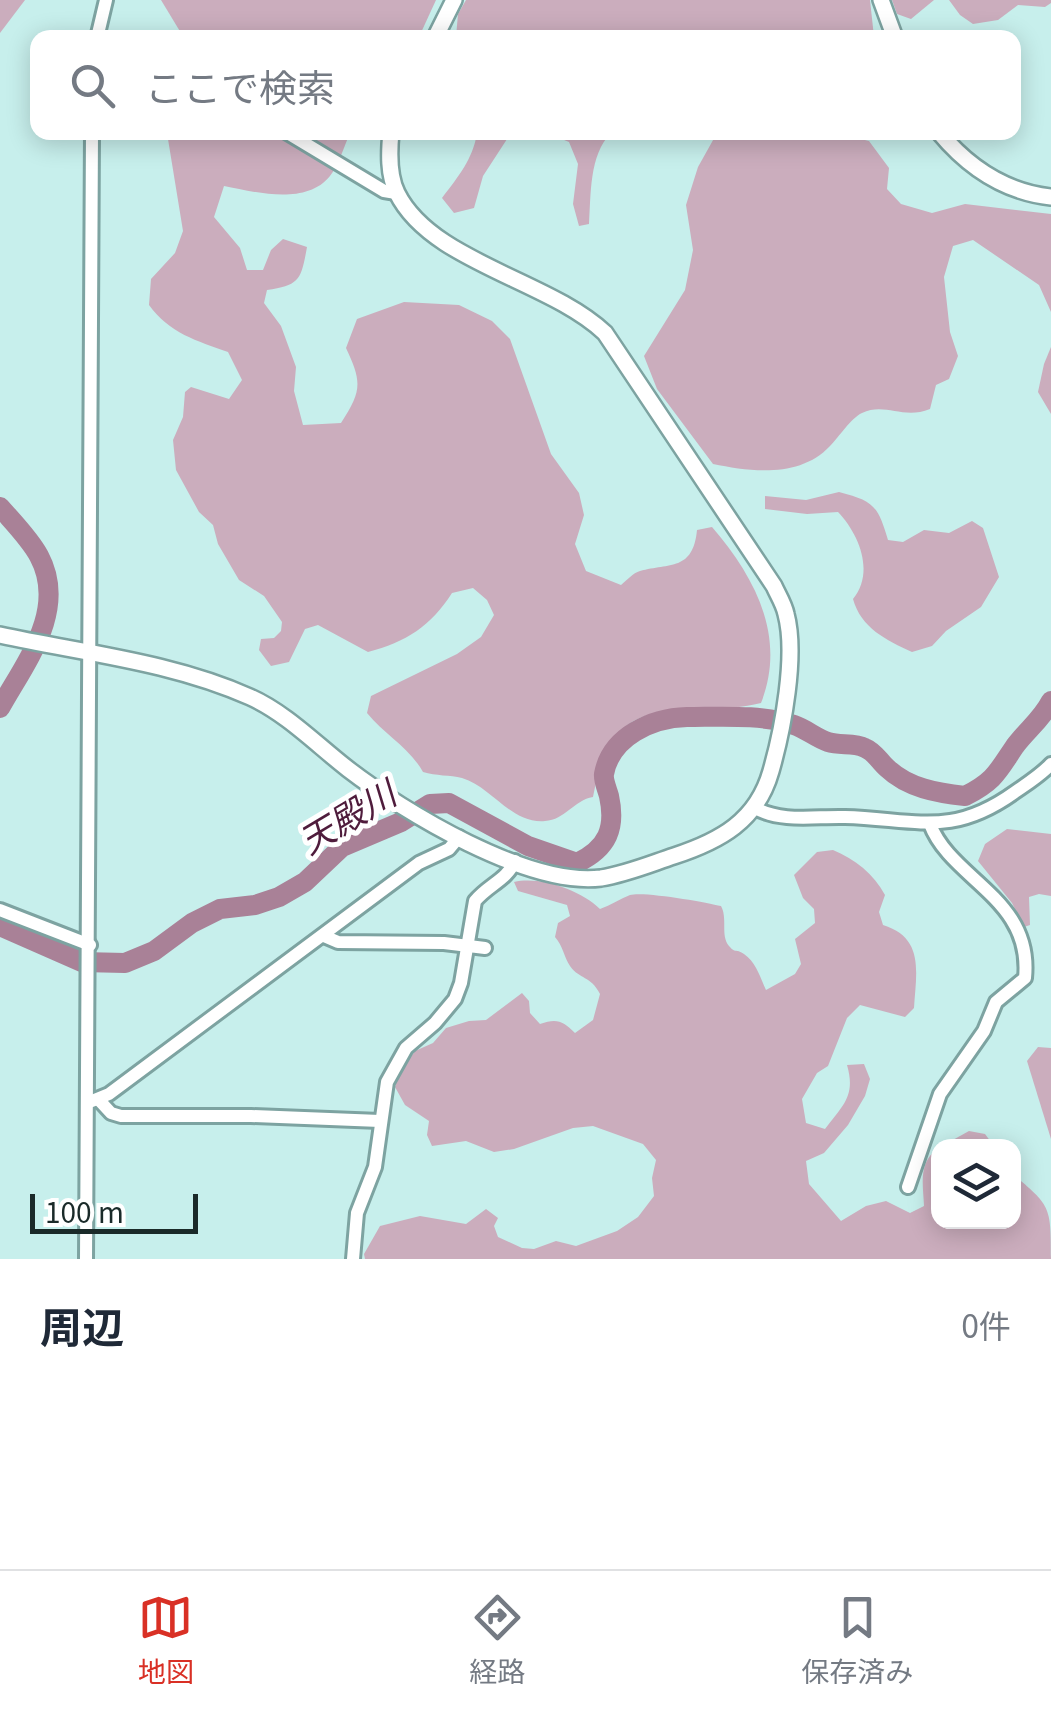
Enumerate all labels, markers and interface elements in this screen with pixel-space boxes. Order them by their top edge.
search box [30,30,1021,140]
icon: search [65,58,120,113]
text: ここで検索 [145,58,335,113]
water label: 天殿川 [288,764,408,864]
map controls [931,1139,1021,1229]
button: layers [931,1139,1021,1229]
scale bar [30,1189,198,1234]
text: 100 m [45,1191,124,1231]
text: 周辺 [40,1294,124,1355]
text: 0件 [961,1301,1011,1347]
tab: 地図 [138,1590,194,1690]
tab: 経路 [469,1590,525,1690]
tab: 保存済み [801,1590,913,1690]

